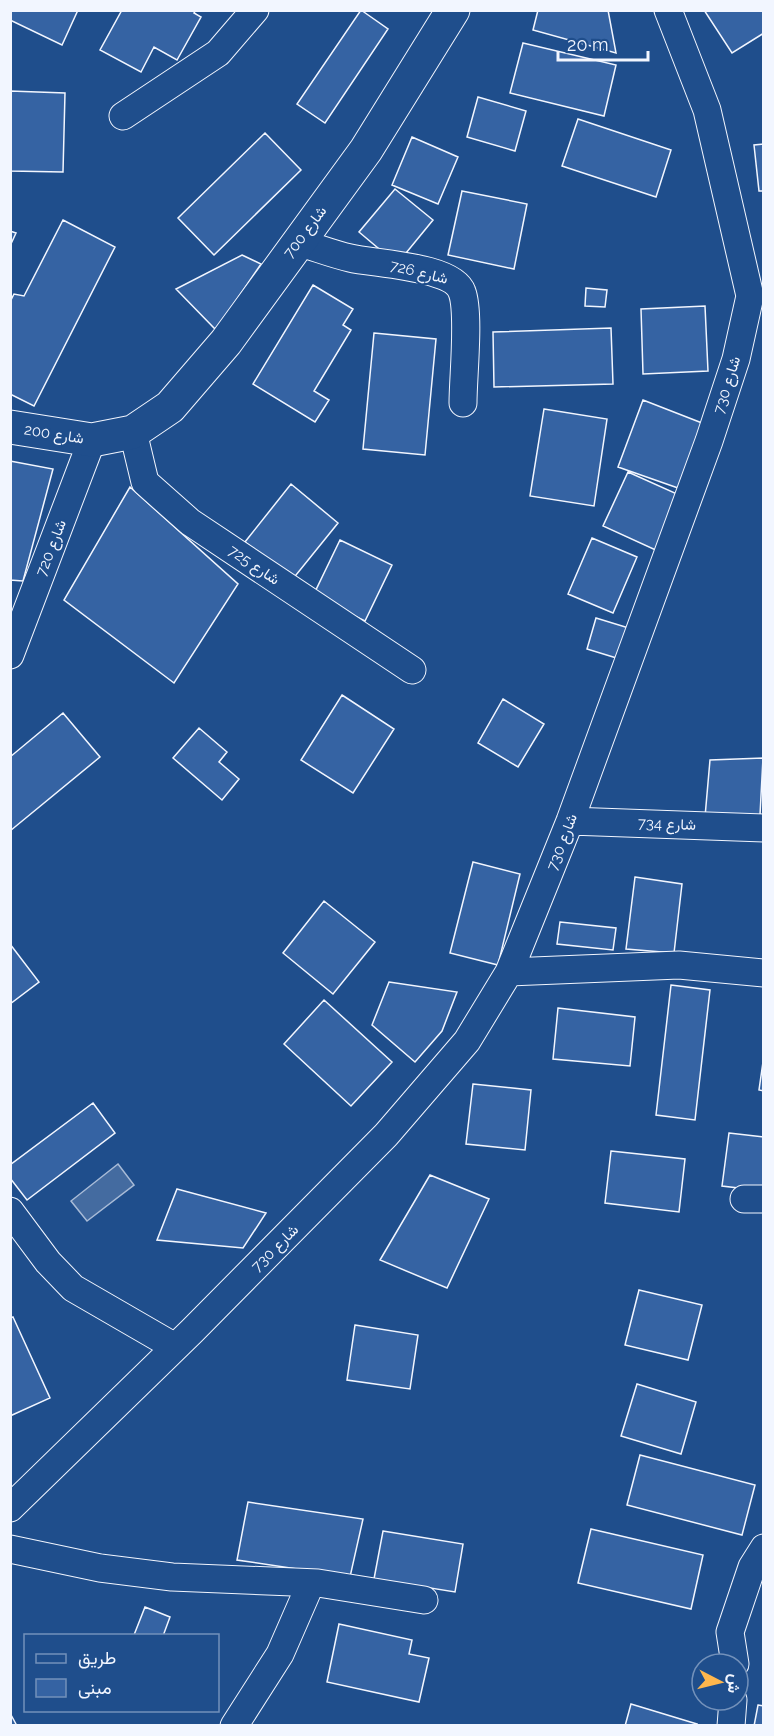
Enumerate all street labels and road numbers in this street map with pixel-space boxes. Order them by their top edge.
street label: شارع 700 [280,202,332,263]
street label: شارع 726 [388,256,450,290]
street label: شارع 730 [710,354,746,417]
street label: شارع 200 [23,420,85,450]
street label: شارع 720 [32,517,72,579]
street label: شارع 725 [224,541,283,590]
street label: شارع 730 [543,811,583,874]
street label: شارع 734 [638,814,697,836]
street label: شارع 730 [248,1221,304,1277]

